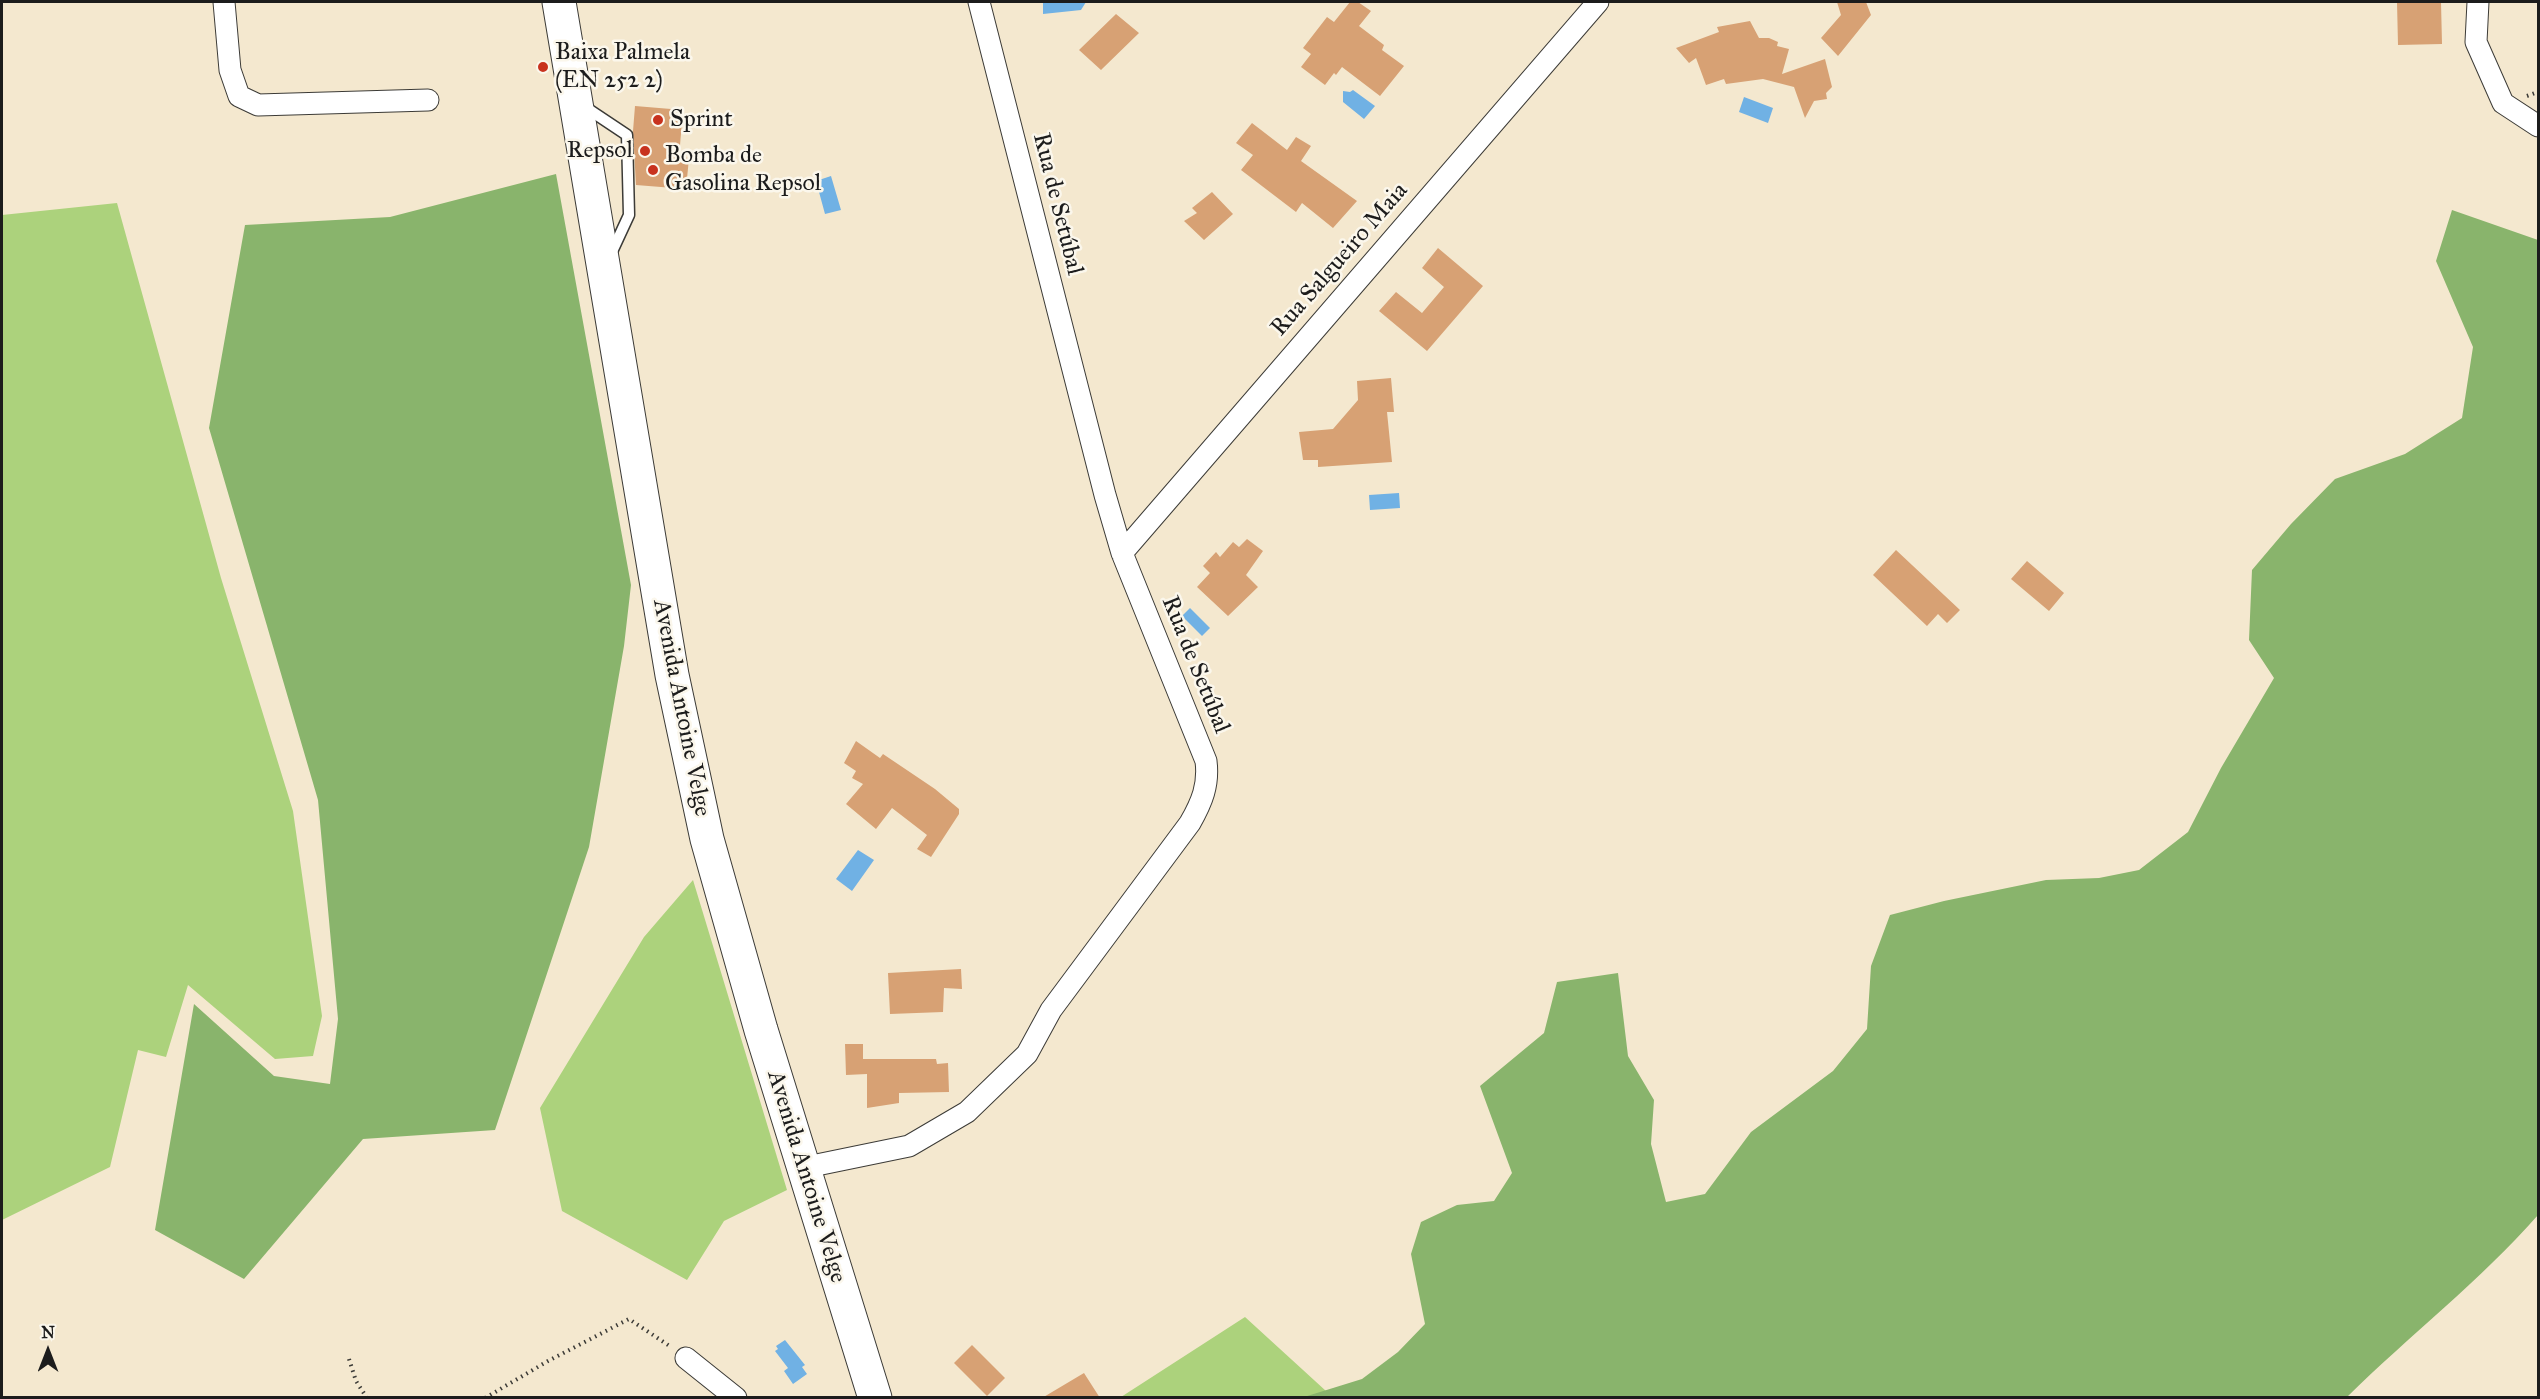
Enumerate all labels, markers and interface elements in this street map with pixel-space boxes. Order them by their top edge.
place label: Baixa Palmela (EN 252 2) [555,39,690,95]
marker: Baixa Palmela (EN 252 2) [536,60,550,74]
place label: Sprint [670,106,733,134]
marker: Sprint [651,113,665,127]
street label: Rua de Setúbal [1025,130,1089,278]
place label: Repsol [567,137,633,165]
place label: Bomba de Gasolina Repsol [665,142,821,198]
marker: Repsol [638,144,652,158]
marker: Bomba de Gasolina Repsol [646,163,660,177]
street label: Rua Salgueiro Maia [1266,177,1414,343]
street label: Rua de Setúbal [1154,592,1236,738]
street label: Avenida Antoine Velge [646,597,716,819]
street label: Avenida Antoine Velge [760,1067,852,1287]
north arrow [18,1321,78,1381]
text: N [41,1323,55,1342]

